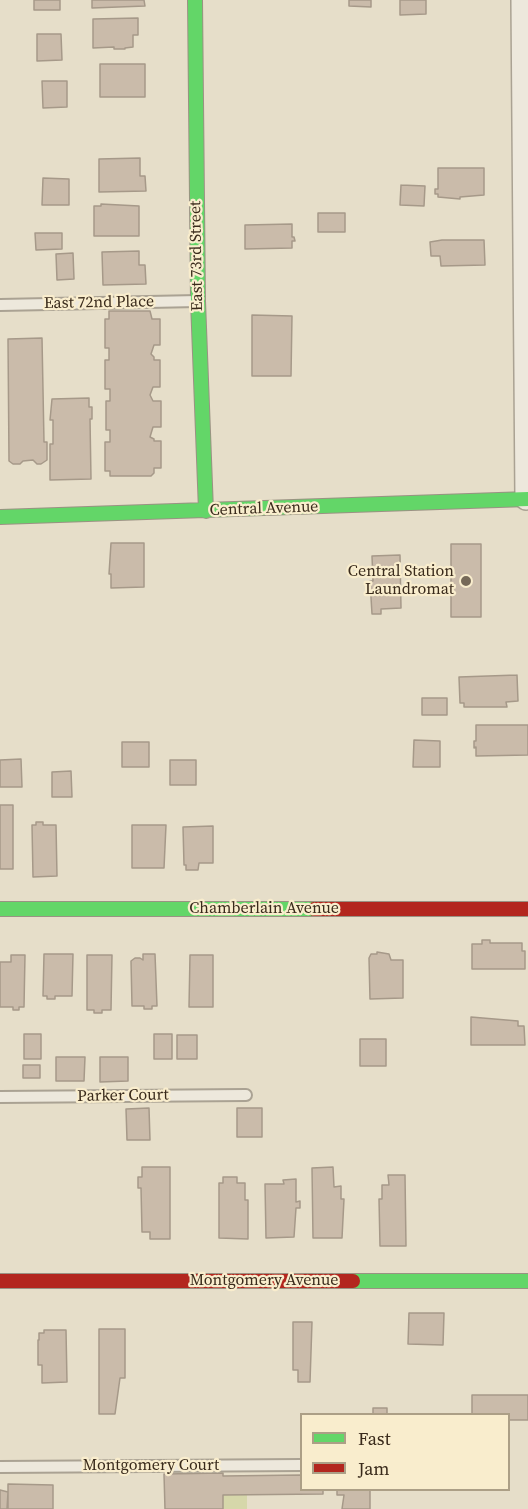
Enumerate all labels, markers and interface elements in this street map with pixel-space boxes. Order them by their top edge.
street label: East 73rd Street [186,201,208,311]
street label: East 72nd Place [44,292,154,314]
street label: Central Avenue [209,498,319,520]
place label: Central Station Laundromat [348,562,454,600]
marker: Central Station Laundromat [459,574,473,588]
street label: Chamberlain Avenue [189,899,339,919]
street label: Parker Court [77,1086,169,1106]
street label: Montgomery Avenue [190,1271,338,1291]
legend [300,1413,510,1491]
text: Fast [358,1426,391,1451]
street label: Montgomery Court [83,1456,219,1476]
text: Jam [358,1456,390,1481]

